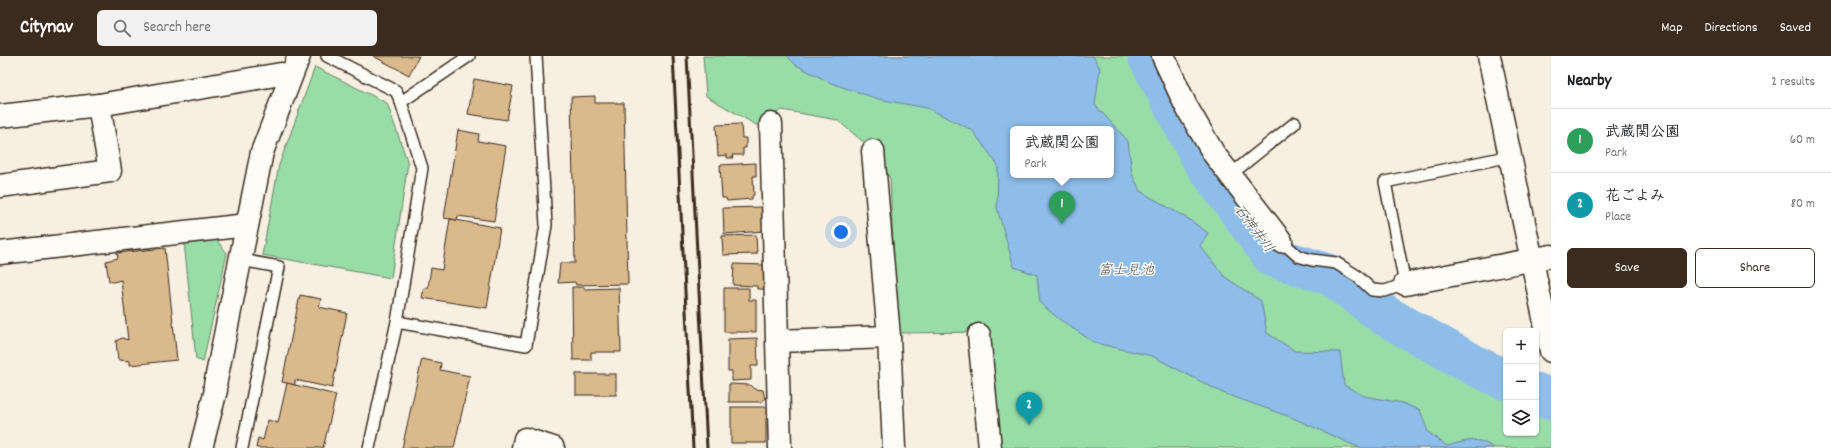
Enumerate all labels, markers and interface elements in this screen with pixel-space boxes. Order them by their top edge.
search box [97,10,377,46]
text: Citynav [20,15,73,42]
icon: search [111,17,133,39]
text: Search here [143,17,211,39]
text: Map [1661,18,1683,38]
text: Directions [1705,18,1758,38]
text: Saved [1780,18,1811,38]
text: Nearby [1567,70,1611,94]
text: 2 results [1771,73,1815,92]
text: 武蔵関公園 [1605,122,1680,144]
popup [1010,126,1114,178]
text: 1 [1579,131,1581,150]
text: 60 m [1790,131,1815,150]
text: 武蔵関公園 [1024,133,1100,155]
text: Park [1605,144,1627,163]
text: Park [1024,155,1047,174]
text: 花ごよみ [1605,186,1665,208]
pin: 1 [1049,191,1075,224]
text: 2 [1577,195,1583,214]
text: 80 m [1791,195,1815,214]
water label: 石神井川 [1228,201,1278,257]
text: Place [1605,208,1631,227]
your location [831,222,851,242]
button: Save [1567,248,1687,288]
button: Share [1695,248,1815,288]
water label: 富士見池 [1098,261,1155,281]
map controls [1503,328,1539,436]
button: + [1503,328,1539,364]
button: − [1503,364,1539,400]
pin: 2 [1016,392,1042,425]
button: layers [1503,400,1539,436]

